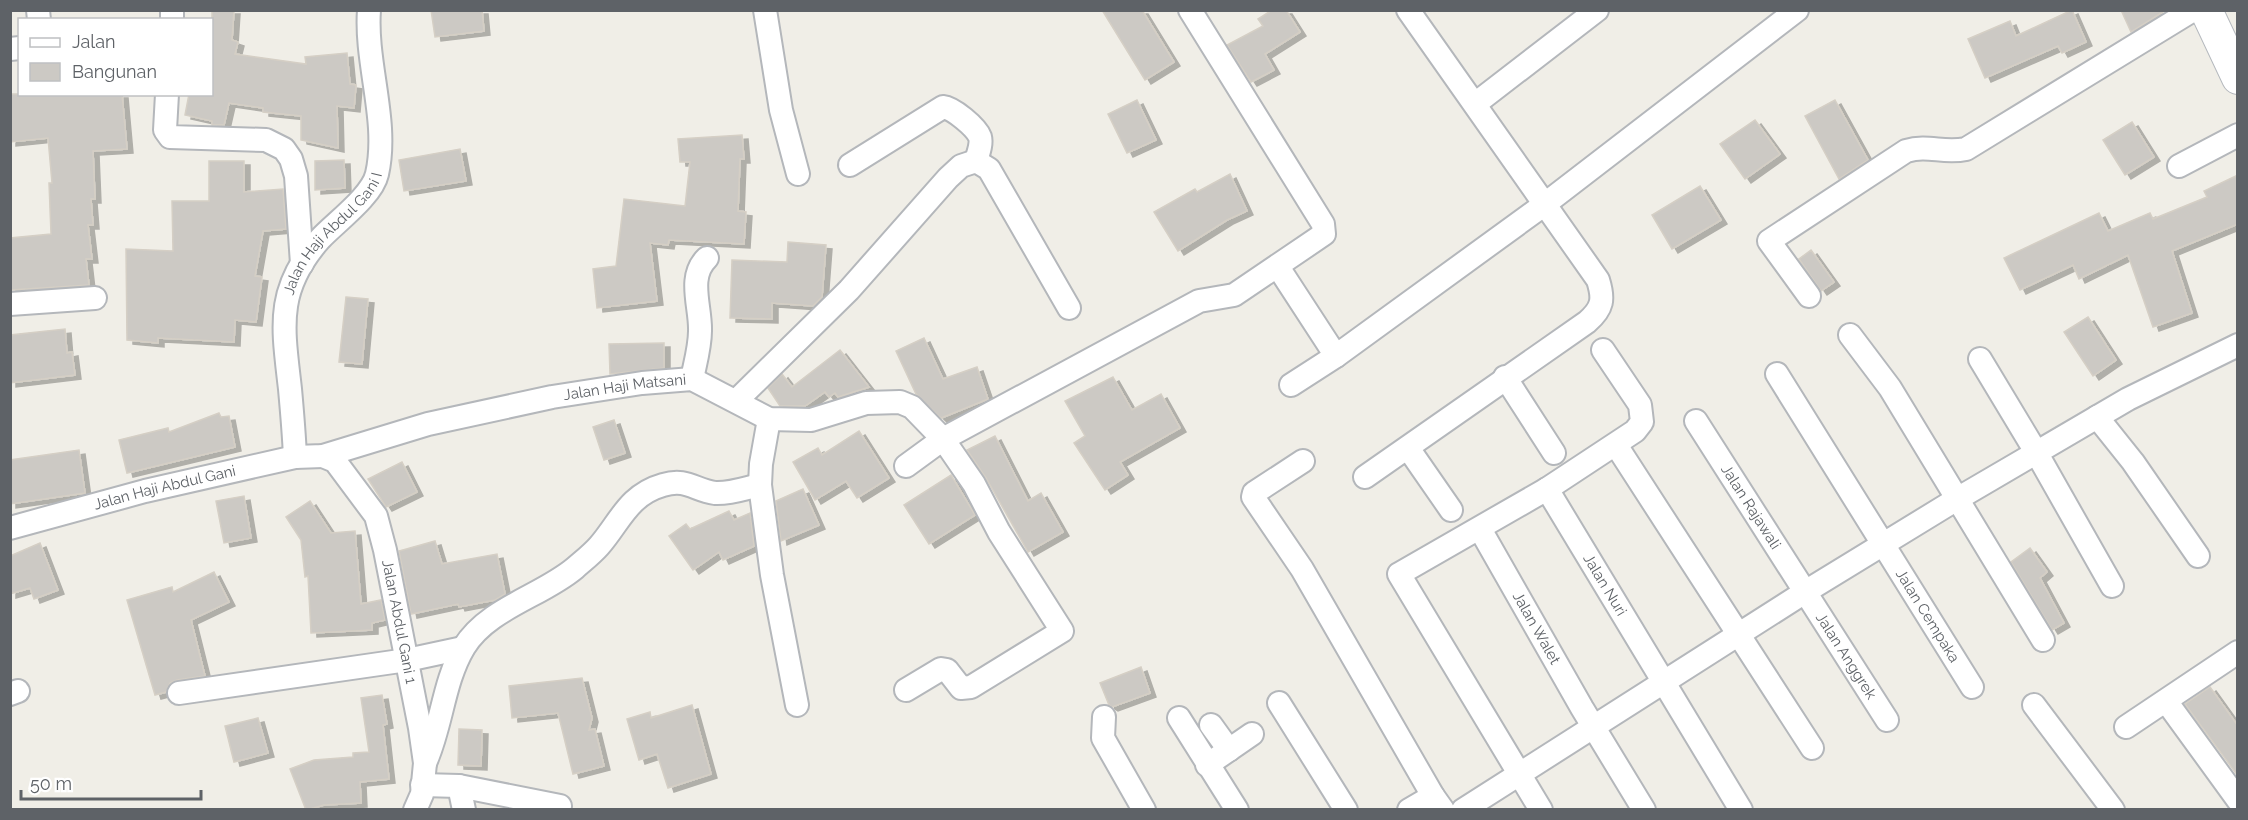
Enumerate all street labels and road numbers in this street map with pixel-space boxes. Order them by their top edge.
street label: Jalan Haji Abdul Gani I [280,170,386,297]
street label: Jalan Haji Matsani [562,371,687,404]
street label: Jalan Rajawali [1717,461,1785,553]
street label: Jalan Haji Abdul Gani [92,462,237,514]
street label: Jalan Nuri [1579,551,1631,619]
street label: Jalan Abdul Gani 1 [378,558,420,686]
street label: Jalan Cempaka [1892,566,1964,666]
street label: Jalan Walet [1509,589,1564,668]
street label: Jalan Anggrek [1812,610,1880,703]

